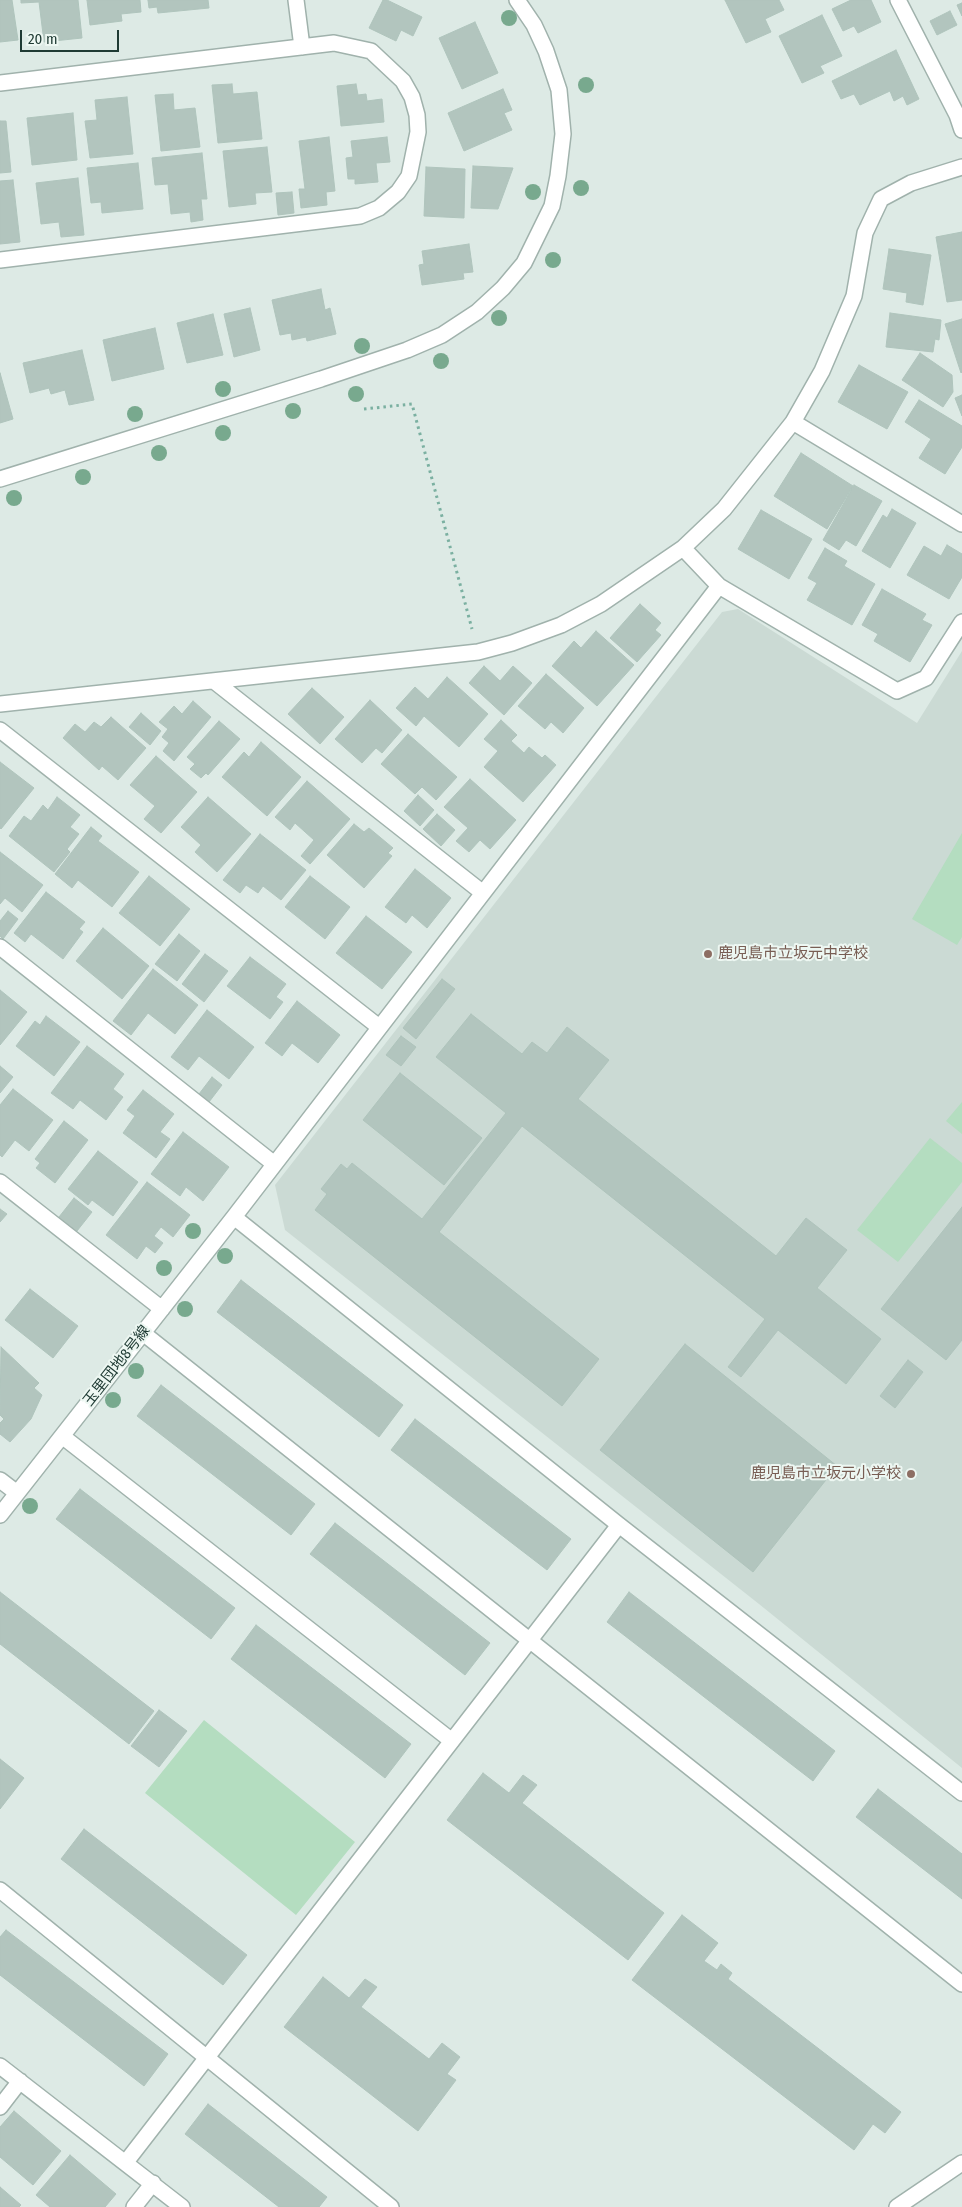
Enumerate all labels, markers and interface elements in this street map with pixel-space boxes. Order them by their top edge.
scale bar [22,20,121,52]
text: 20 m [28,30,58,48]
place label: 鹿児島市立坂元中学校 [718,945,868,963]
marker: 鹿児島市立坂元中学校 [702,948,714,960]
street label: 玉里団地8号線 [80,1322,154,1410]
place label: 鹿児島市立坂元小学校 [751,1465,901,1483]
marker: 鹿児島市立坂元小学校 [905,1468,917,1480]

